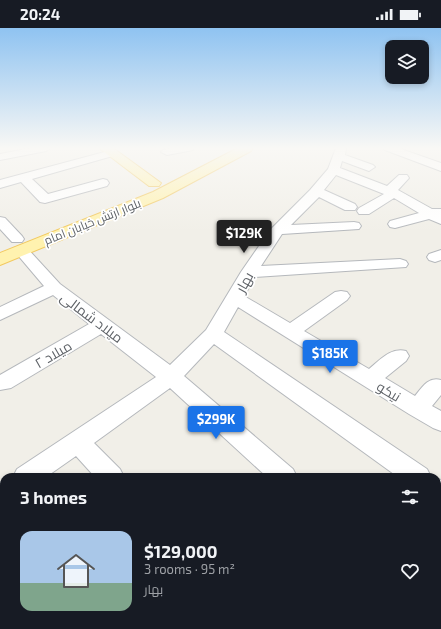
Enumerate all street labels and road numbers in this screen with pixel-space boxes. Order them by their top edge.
street label: بلوار ارتش خیابان امام [42,195,143,249]
street label: بهار [231,269,256,296]
street label: میلاد شمالی [57,288,127,346]
street label: میلاد ۲ [32,337,74,371]
street label: نیکو [374,377,404,405]

